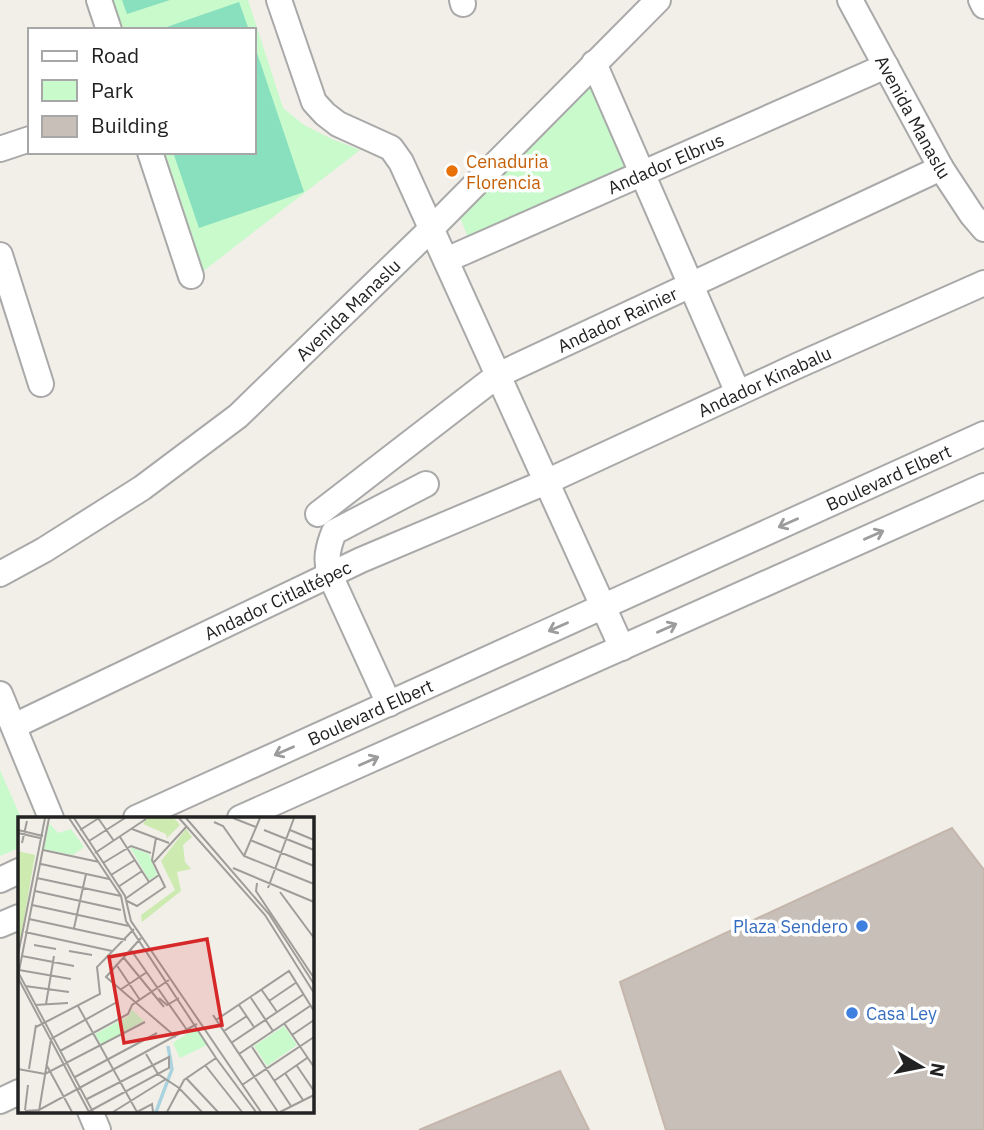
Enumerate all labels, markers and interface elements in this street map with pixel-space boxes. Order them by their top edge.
legend [28,28,256,154]
text: Road [91,41,139,69]
street label: Avenida Manaslu [871,51,956,183]
text: Park [91,76,134,104]
text: Building [91,111,168,139]
street label: Andador Elbrus [604,127,727,199]
place label: Cenaduria Florencia [466,150,549,194]
marker: Cenaduria Florencia [444,163,460,179]
street label: Avenida Manaslu [291,254,405,365]
street label: Andador Rainier [553,281,681,357]
street label: Andador Kinabalu [694,341,835,422]
street label: Boulevard Elbert [822,439,955,516]
one-way arrow [778,517,799,530]
one-way arrow [863,528,885,541]
street label: Andador Citlaltépec [200,555,355,645]
one-way arrow [548,621,570,634]
one-way arrow [655,621,677,634]
street label: Boulevard Elbert [304,674,436,750]
one-way arrow [274,745,295,758]
one-way arrow [358,754,380,767]
inset map [18,817,313,1112]
place label: Plaza Sendero [733,915,848,938]
marker: Plaza Sendero [854,918,870,934]
place label: Casa Ley [866,1002,937,1025]
marker: Casa Ley [844,1005,860,1021]
north arrow [886,1032,956,1102]
text: N [925,1061,951,1079]

